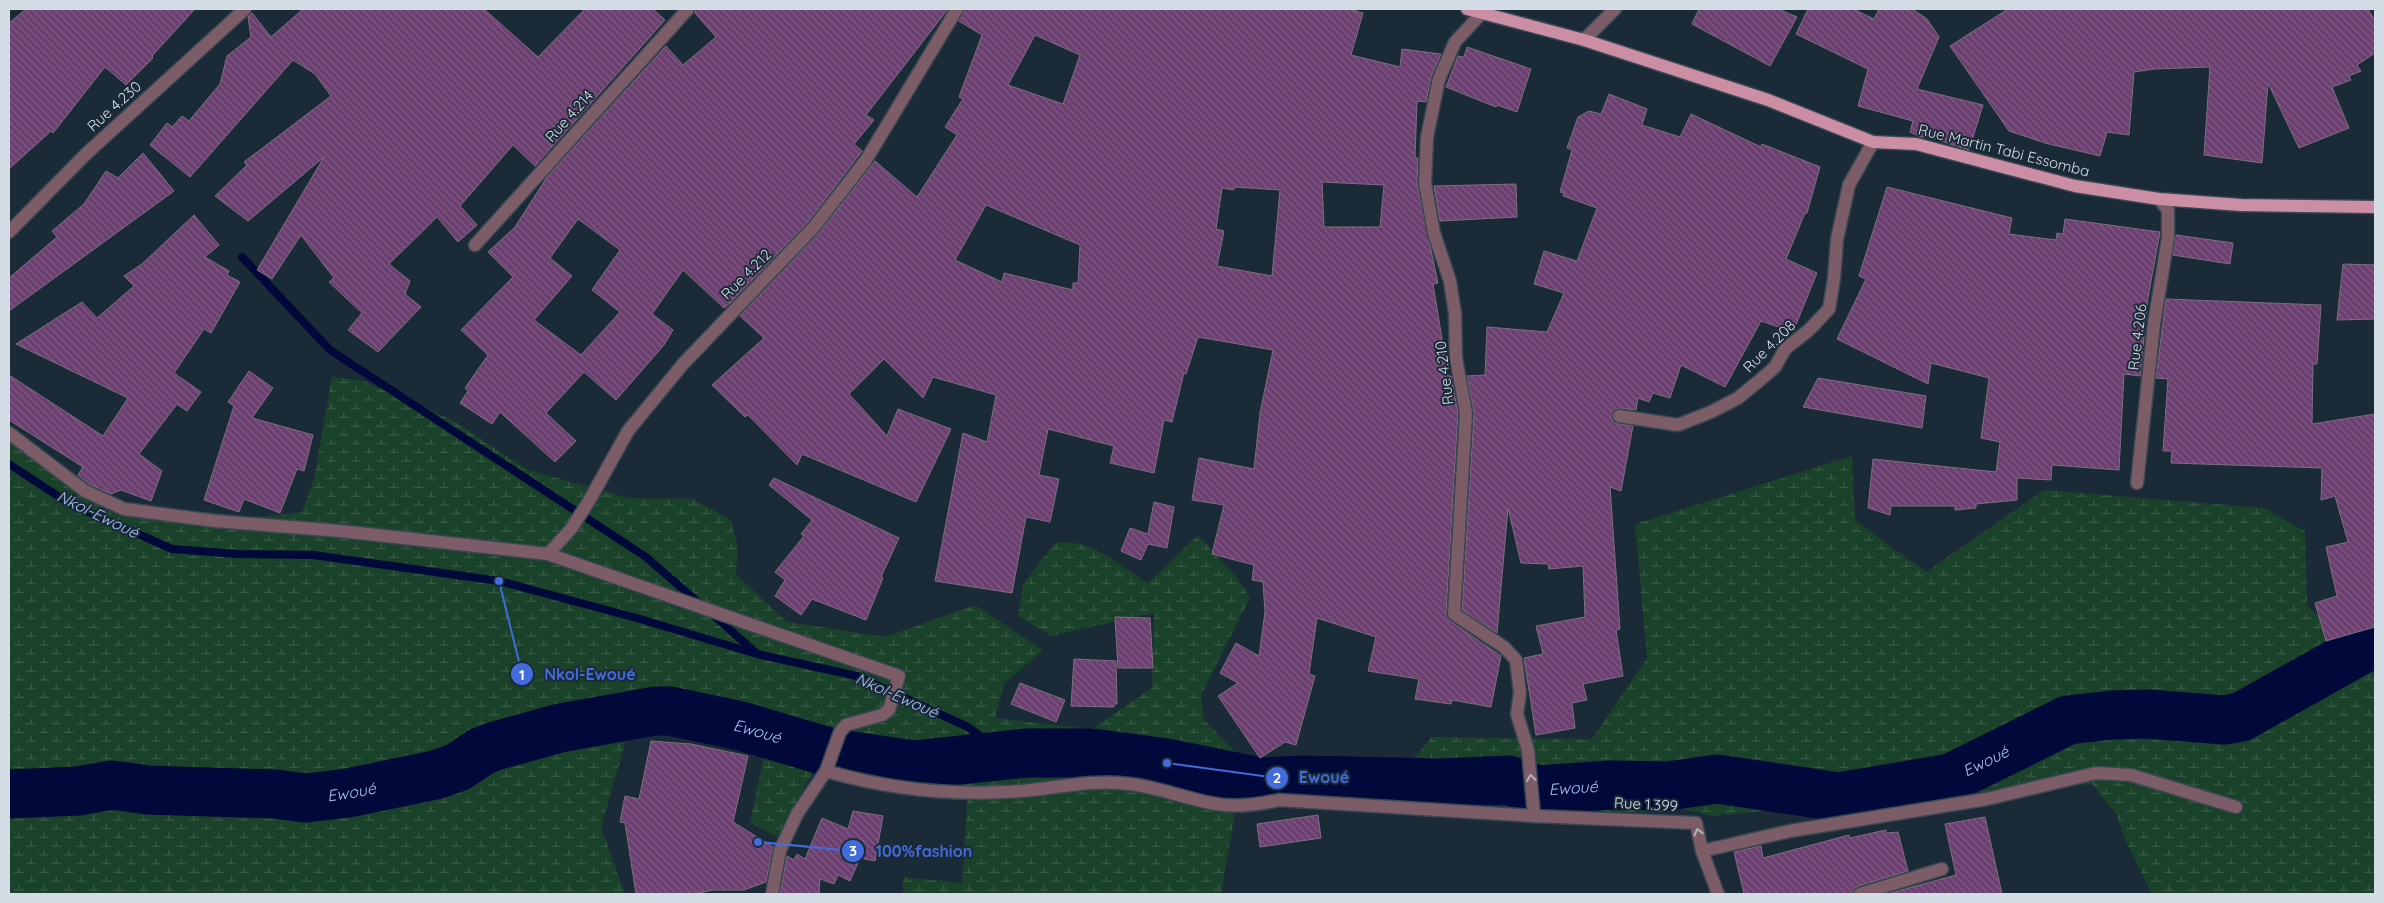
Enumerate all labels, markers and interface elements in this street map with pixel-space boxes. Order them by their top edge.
street label: Rue 4.230 [83,77,145,135]
street label: Rue 4.214 [541,86,597,146]
street label: Rue Martin Tabi Essomba [1916,120,2092,180]
street label: Rue 4.212 [717,245,775,303]
street label: Rue 4.206 [2123,303,2151,371]
street label: Rue 4.208 [1739,316,1799,376]
street label: Rue 4.210 [1431,340,1457,406]
water label: Nkol-Ewoué [54,486,143,543]
callout: Nkol-Ewoué [510,659,646,690]
text: Nkol-Ewoué [544,664,636,684]
text: 1 [519,665,525,684]
water label: Nkol-Ewoué [853,668,942,722]
water label: Ewoué [732,715,784,748]
water label: Ewoué [1959,741,2013,781]
callout: Ewoué [1264,762,1359,793]
text: Ewoué [1299,767,1349,787]
text: 2 [1273,768,1281,787]
one-way arrow [1526,773,1537,781]
water label: Ewoué [1548,776,1599,799]
water label: Ewoué [326,777,378,805]
street label: Rue 1.399 [1614,793,1678,815]
one-way arrow [1693,827,1704,836]
callout: 100%fashion [841,836,982,867]
text: 3 [849,841,857,860]
text: 100%fashion [876,841,972,861]

